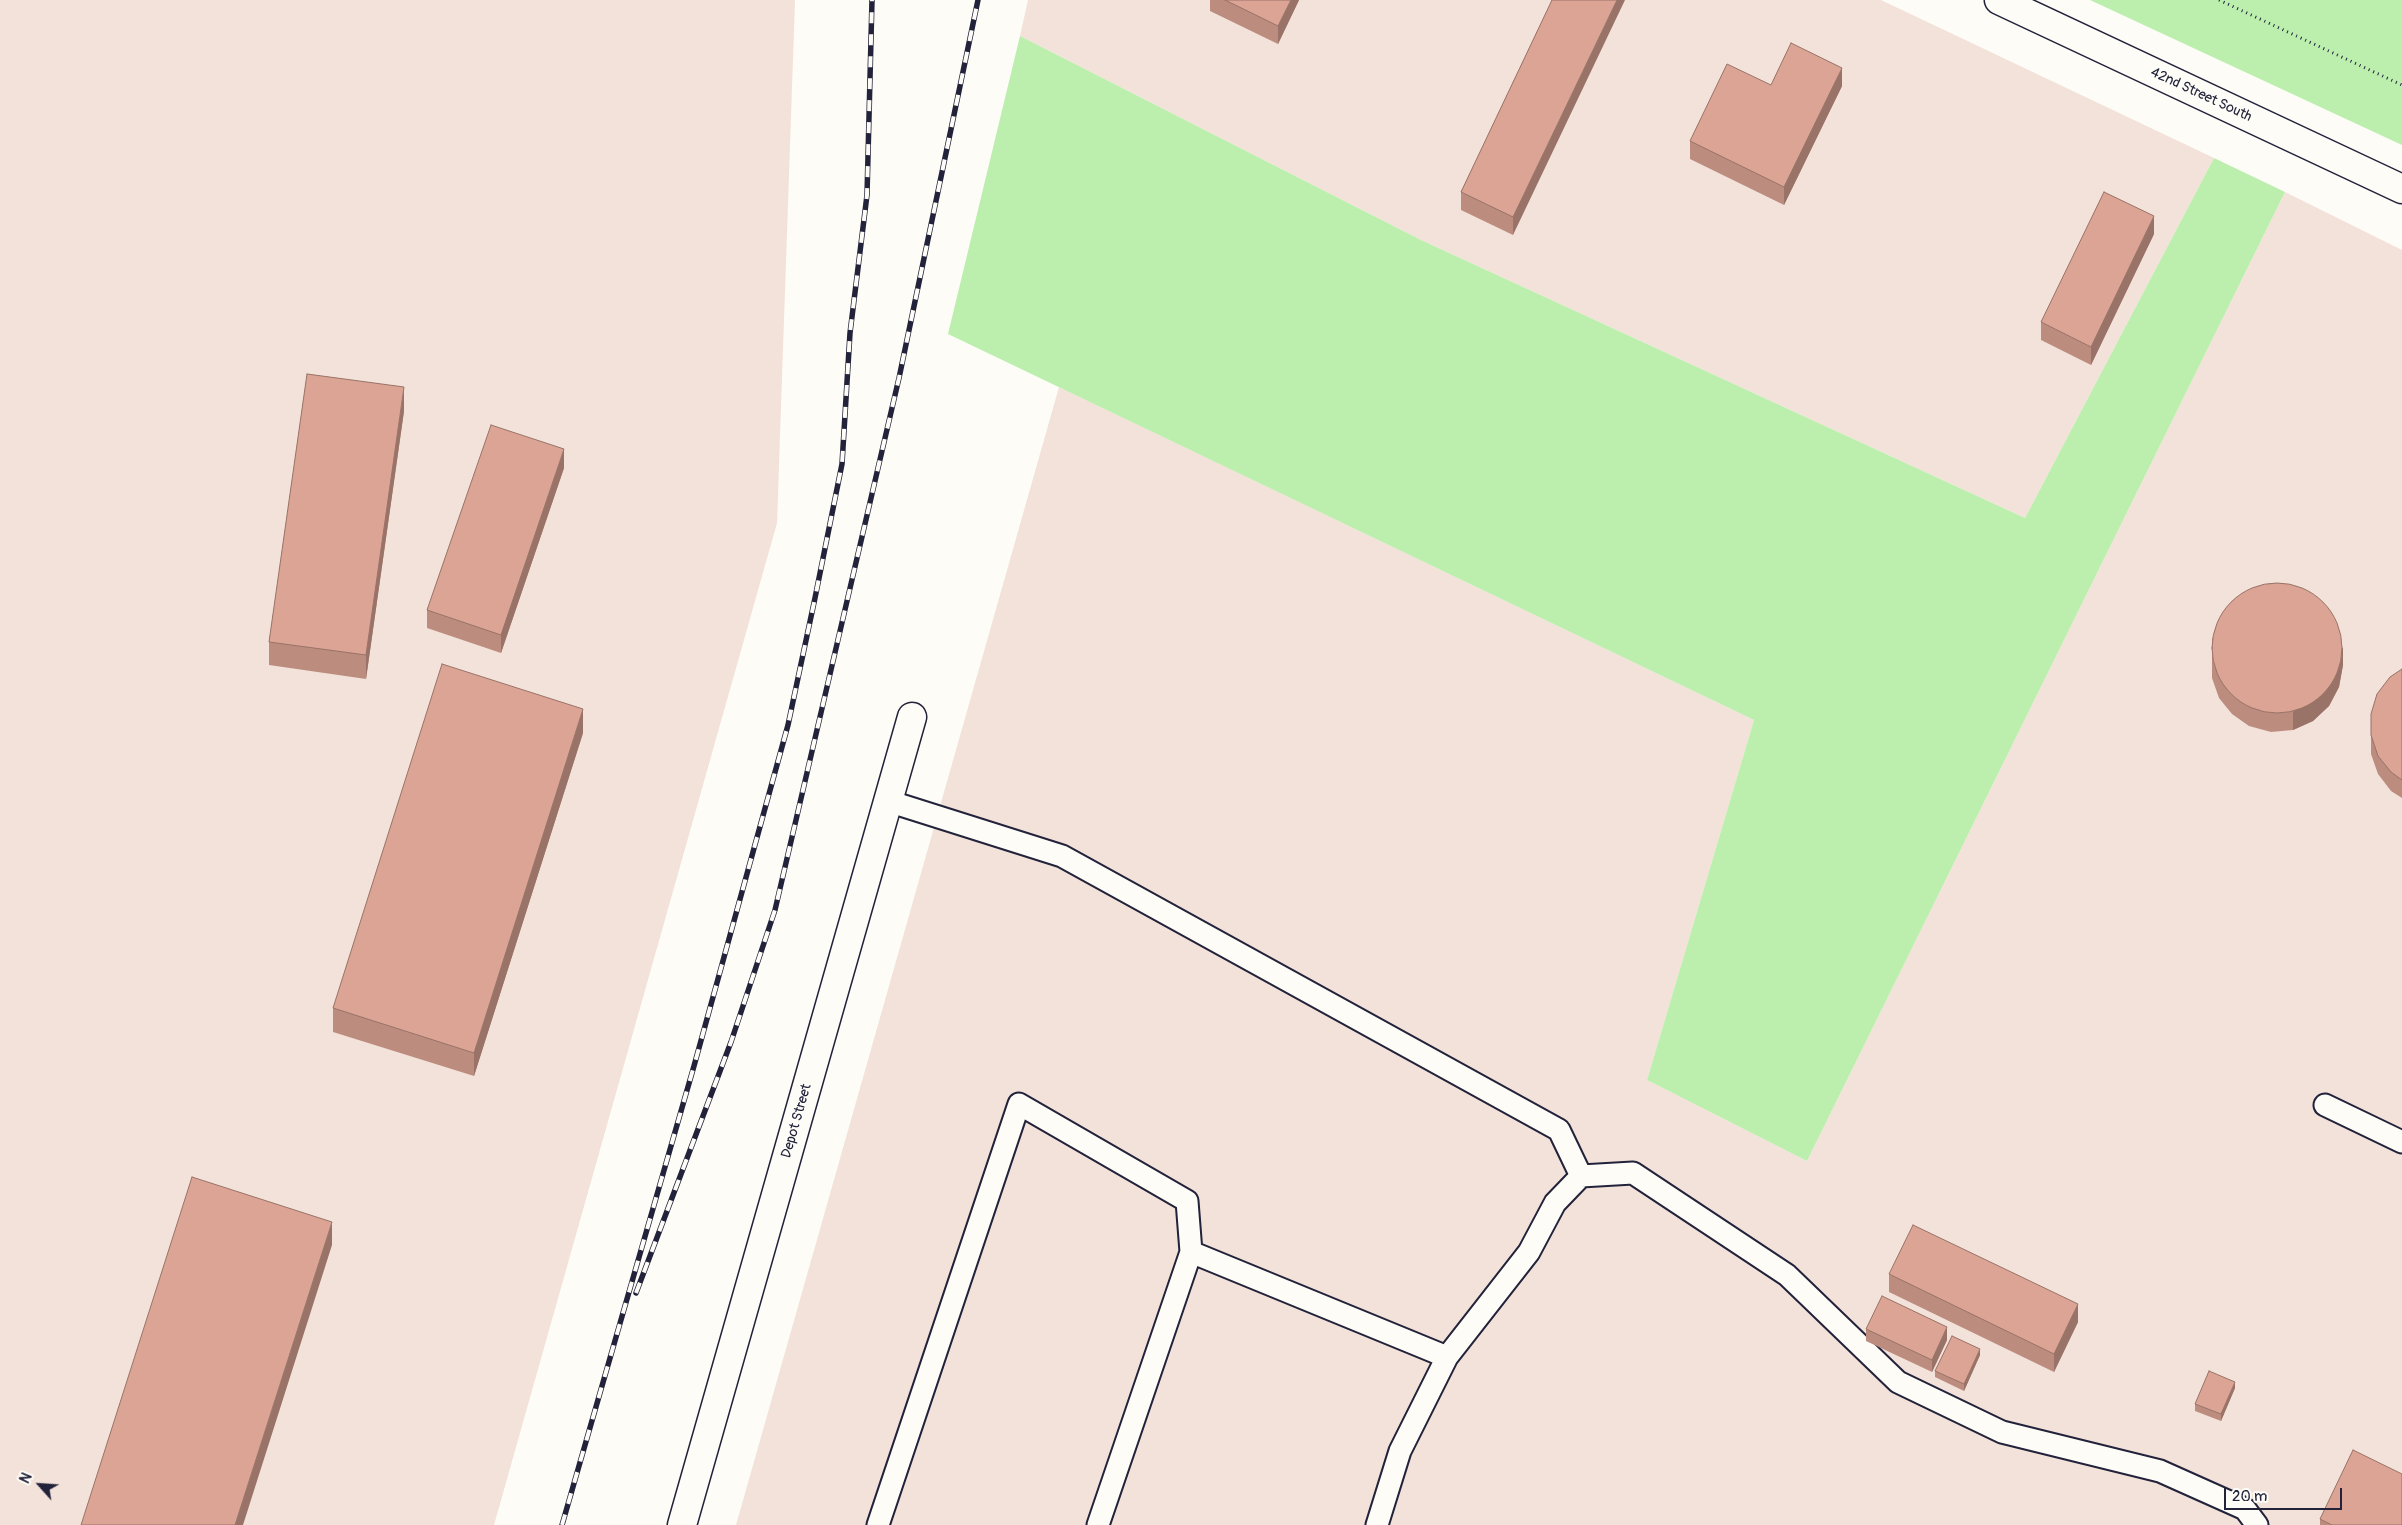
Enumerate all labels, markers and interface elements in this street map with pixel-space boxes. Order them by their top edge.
street label: 42nd Street South [2148,64,2254,126]
street label: Depot Street [778,1082,816,1160]
north arrow [15,1460,65,1510]
text: N [16,1470,36,1486]
scale bar [2227,1478,2344,1510]
text: 20 m [2232,1487,2267,1506]

